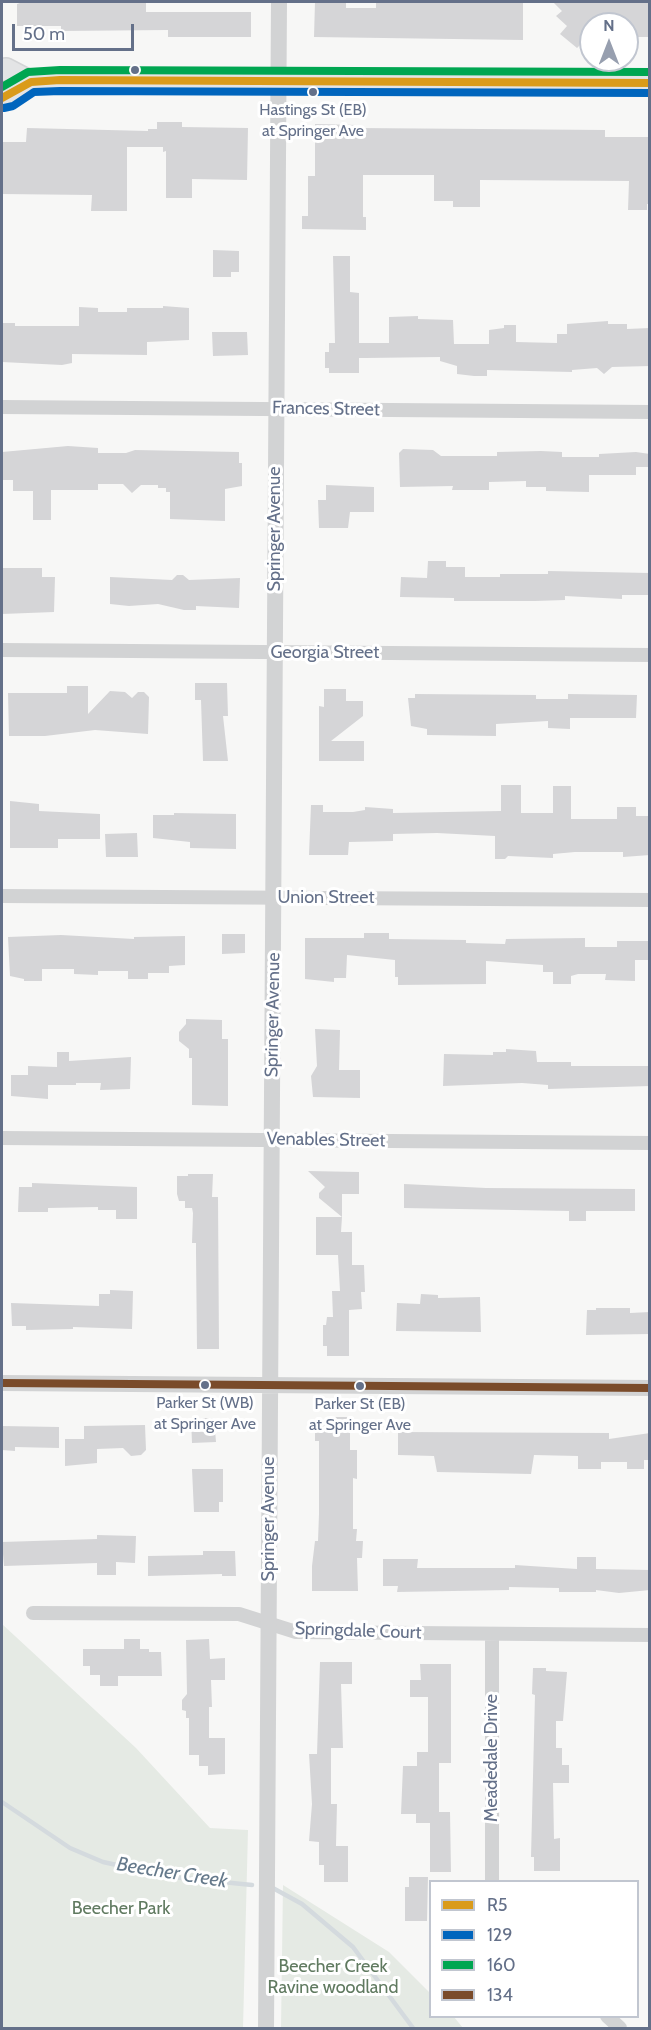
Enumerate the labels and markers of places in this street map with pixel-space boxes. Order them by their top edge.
unlabelled marker [129,64,141,76]
marker: Hastings St (EB) at Springer Ave [307,86,319,98]
place label: Hastings St (EB) at Springer Ave [259,100,367,138]
marker: Parker St (WB) at Springer Ave [199,1379,211,1391]
marker: Parker St (EB) at Springer Ave [354,1380,366,1392]
place label: Parker St (WB) at Springer Ave [154,1393,256,1431]
place label: Parker St (EB) at Springer Ave [309,1394,411,1432]

